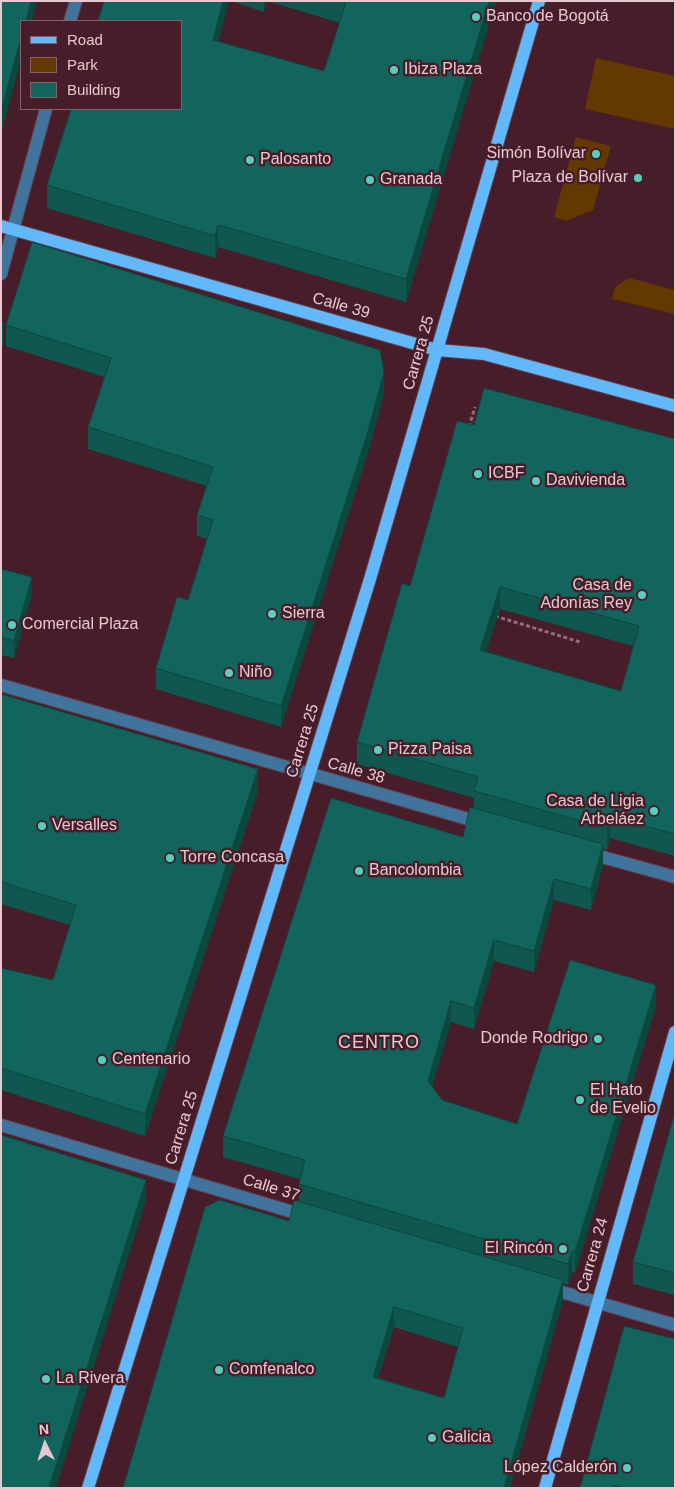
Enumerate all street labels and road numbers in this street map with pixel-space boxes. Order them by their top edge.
street label: Calle 39 [310,289,372,323]
street label: Carrera 25 [399,314,439,392]
street label: Carrera 25 [283,702,323,780]
street label: Calle 38 [325,754,387,788]
street label: Carrera 25 [162,1089,202,1167]
street label: Calle 37 [240,1170,302,1206]
street label: Carrera 24 [573,1216,613,1294]

